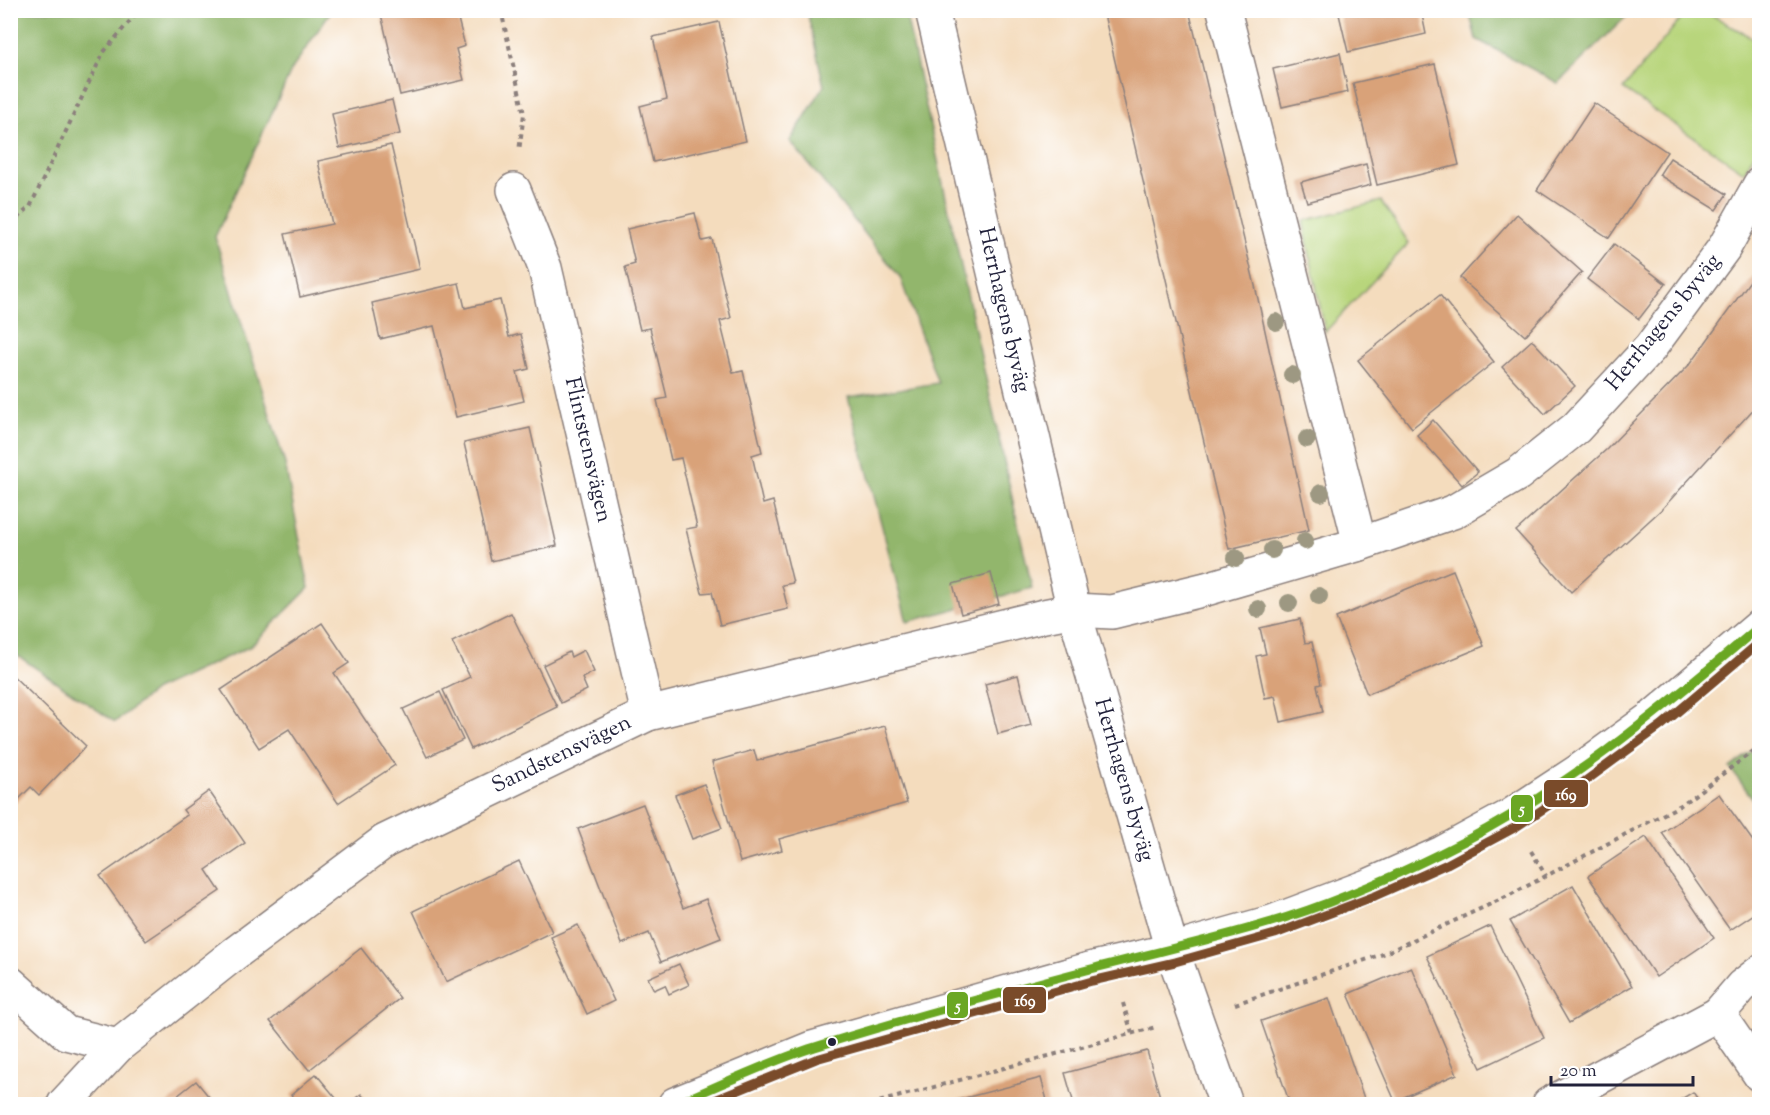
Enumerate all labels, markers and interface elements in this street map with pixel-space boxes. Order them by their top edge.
street label: Herrhagens byväg [968,224,1038,396]
street label: Herrhagens byväg [1599,247,1730,399]
street label: Flintstensvägen [555,374,619,526]
street label: Herrhagens byväg [1084,695,1162,866]
street label: Sandstensvägen [487,707,637,803]
line badge: 169 [1543,779,1589,808]
text: 169 [1555,785,1577,808]
line badge: 5 [1510,794,1534,823]
text: 5 [1517,799,1525,822]
line badge: 169 [1002,986,1047,1014]
line badge: 5 [946,991,969,1019]
text: 169 [1014,991,1036,1014]
text: 5 [953,996,961,1019]
unlabelled marker [826,1036,838,1048]
scale bar [1551,1049,1694,1087]
text: 20 m [1560,1059,1597,1085]

